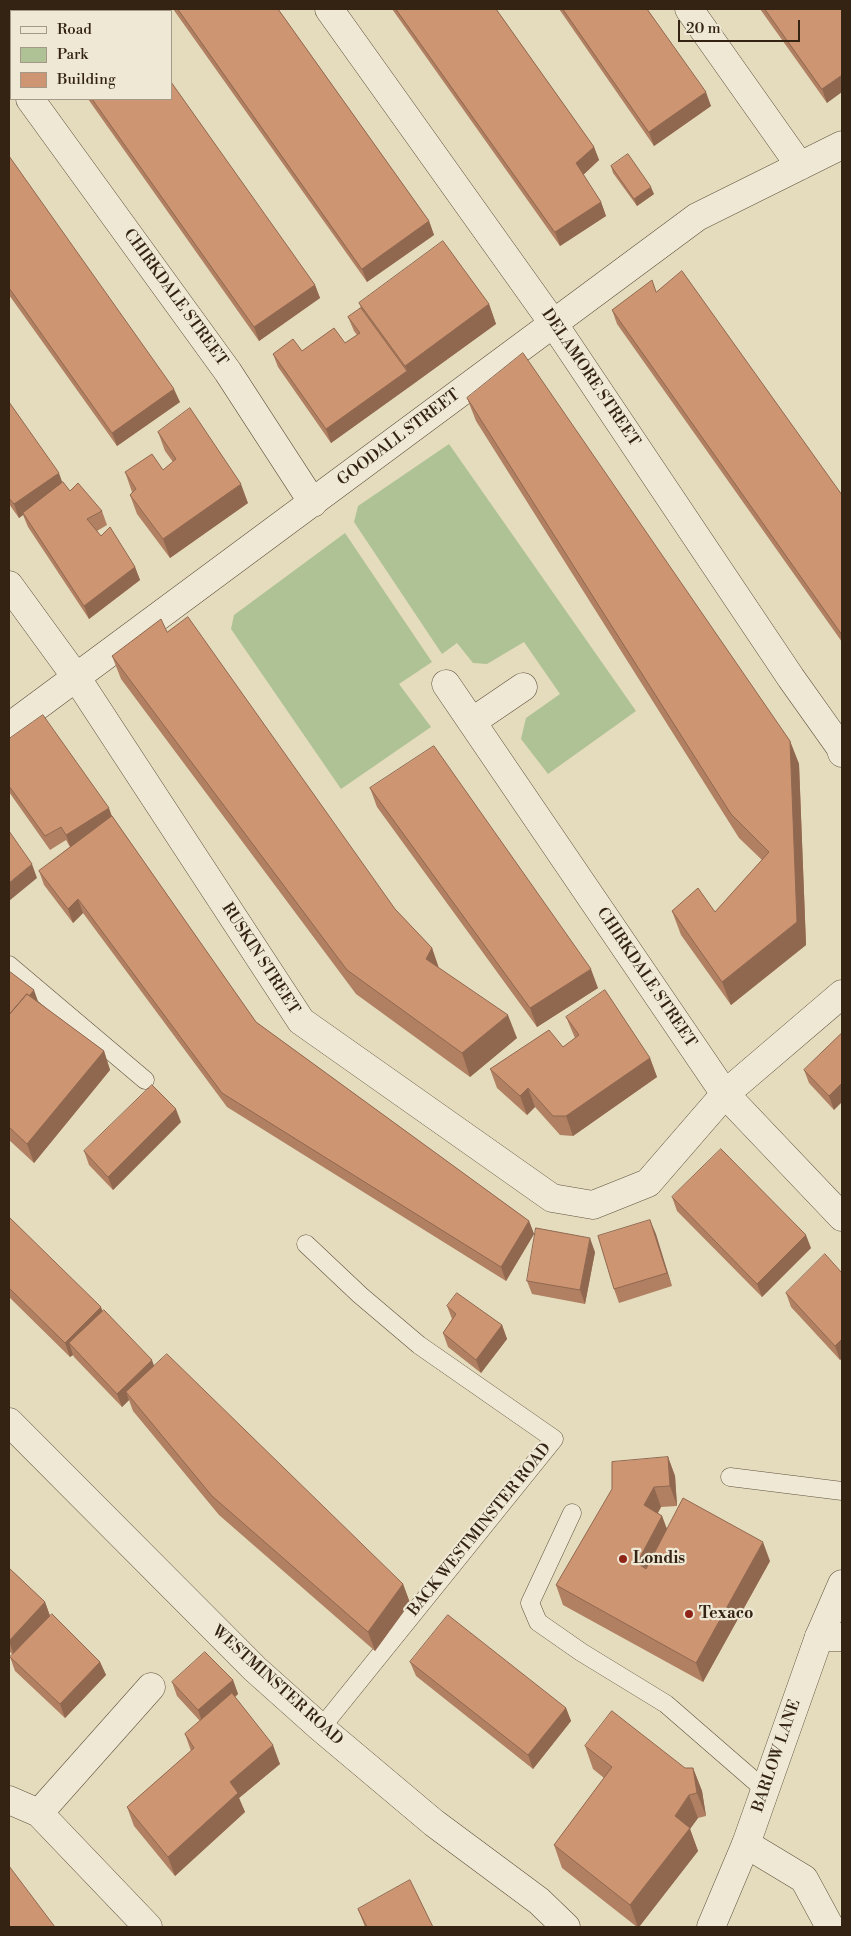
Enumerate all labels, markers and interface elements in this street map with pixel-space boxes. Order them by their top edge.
legend [10,10,172,100]
scale bar [681,10,804,42]
text: 20 m [686,19,721,38]
text: Road [57,20,92,39]
text: Park [57,45,88,64]
text: Building [57,70,116,89]
street label: CHIRKDALE STREET [119,226,231,370]
street label: DELAMORE STREET [537,305,643,451]
street label: GOODALL STREET [334,386,464,490]
street label: RUSKIN STREET [217,900,303,1018]
street label: CHIRKDALE STREET [592,904,700,1052]
street label: BACK WESTMINSTER ROAD [404,1440,556,1620]
place label: Londis [633,1549,685,1569]
marker: Londis [617,1553,629,1565]
place label: Texaco [699,1604,753,1624]
marker: Texaco [683,1608,695,1620]
street label: WESTMINSTER ROAD [207,1622,347,1750]
street label: BARLOW LANE [749,1697,805,1815]

